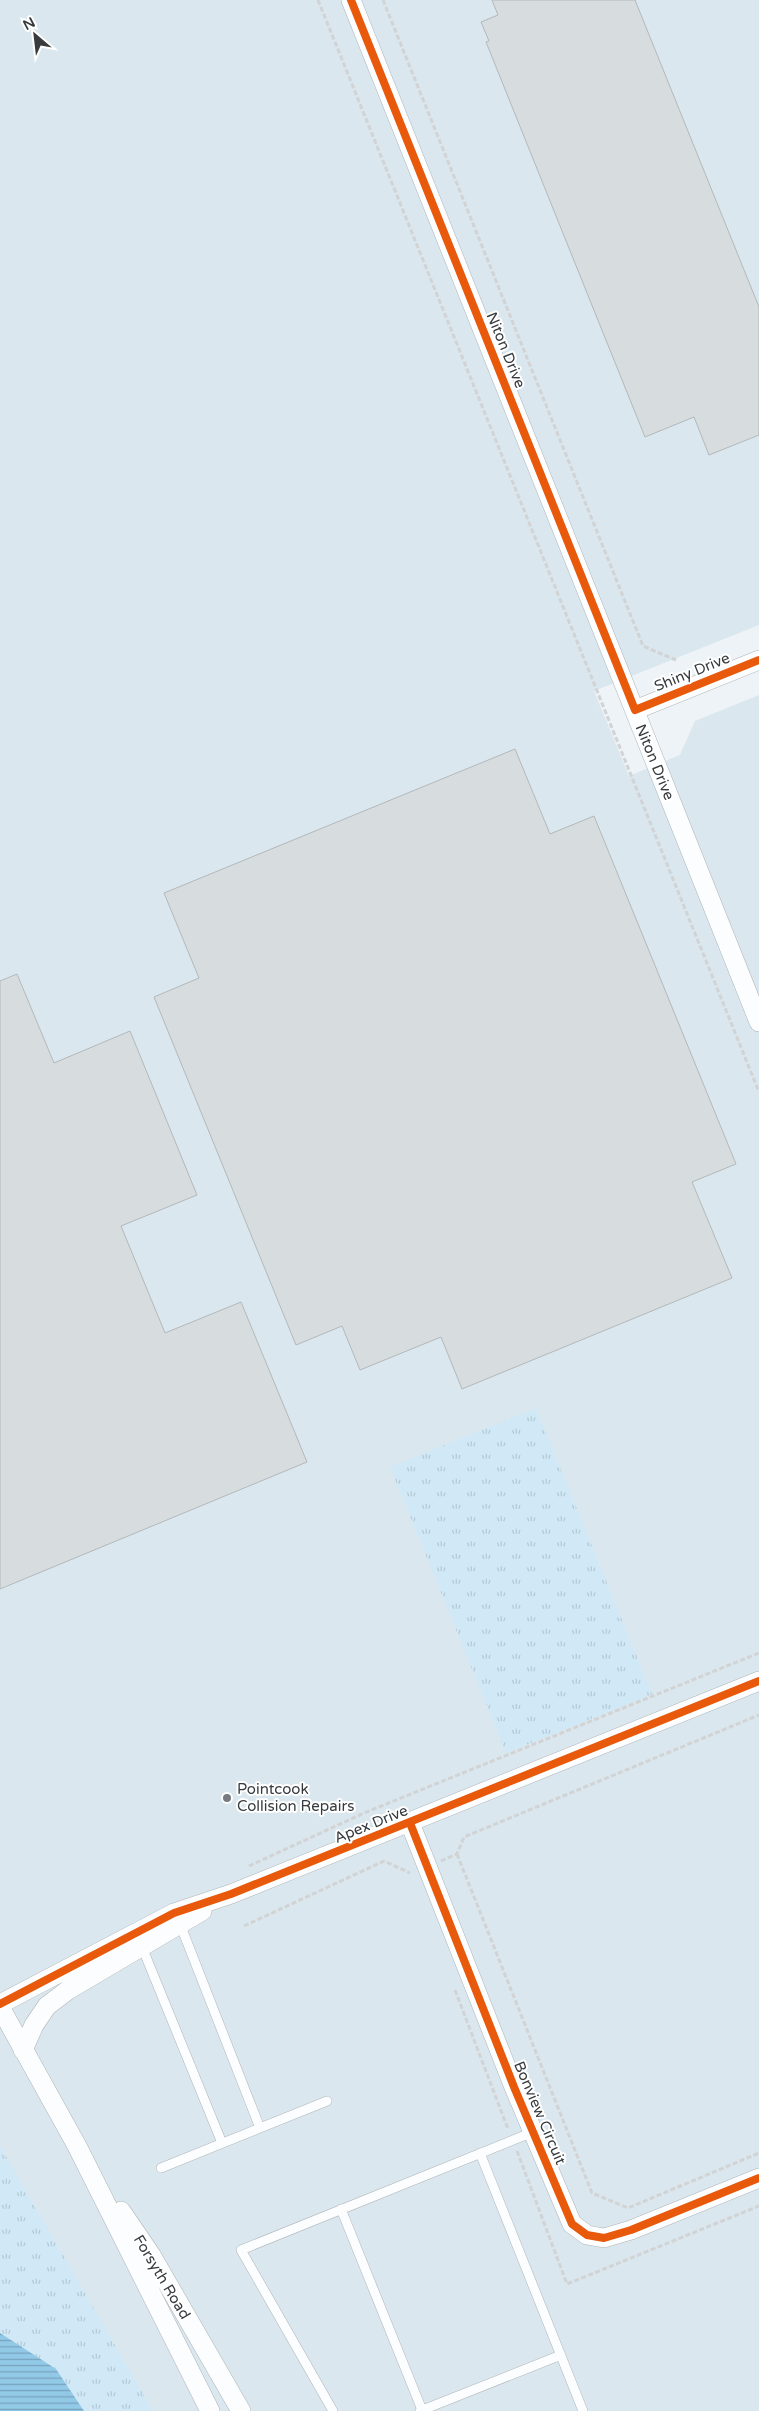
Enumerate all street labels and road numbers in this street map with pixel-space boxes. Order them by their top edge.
street label: Niton Drive [483,309,529,391]
street label: Shiny Drive [652,649,732,695]
street label: Niton Drive [632,721,678,803]
street label: Apex Drive [331,1801,411,1847]
street label: Bonview Circuit [510,2059,570,2168]
street label: Forsyth Road [130,2231,194,2323]

